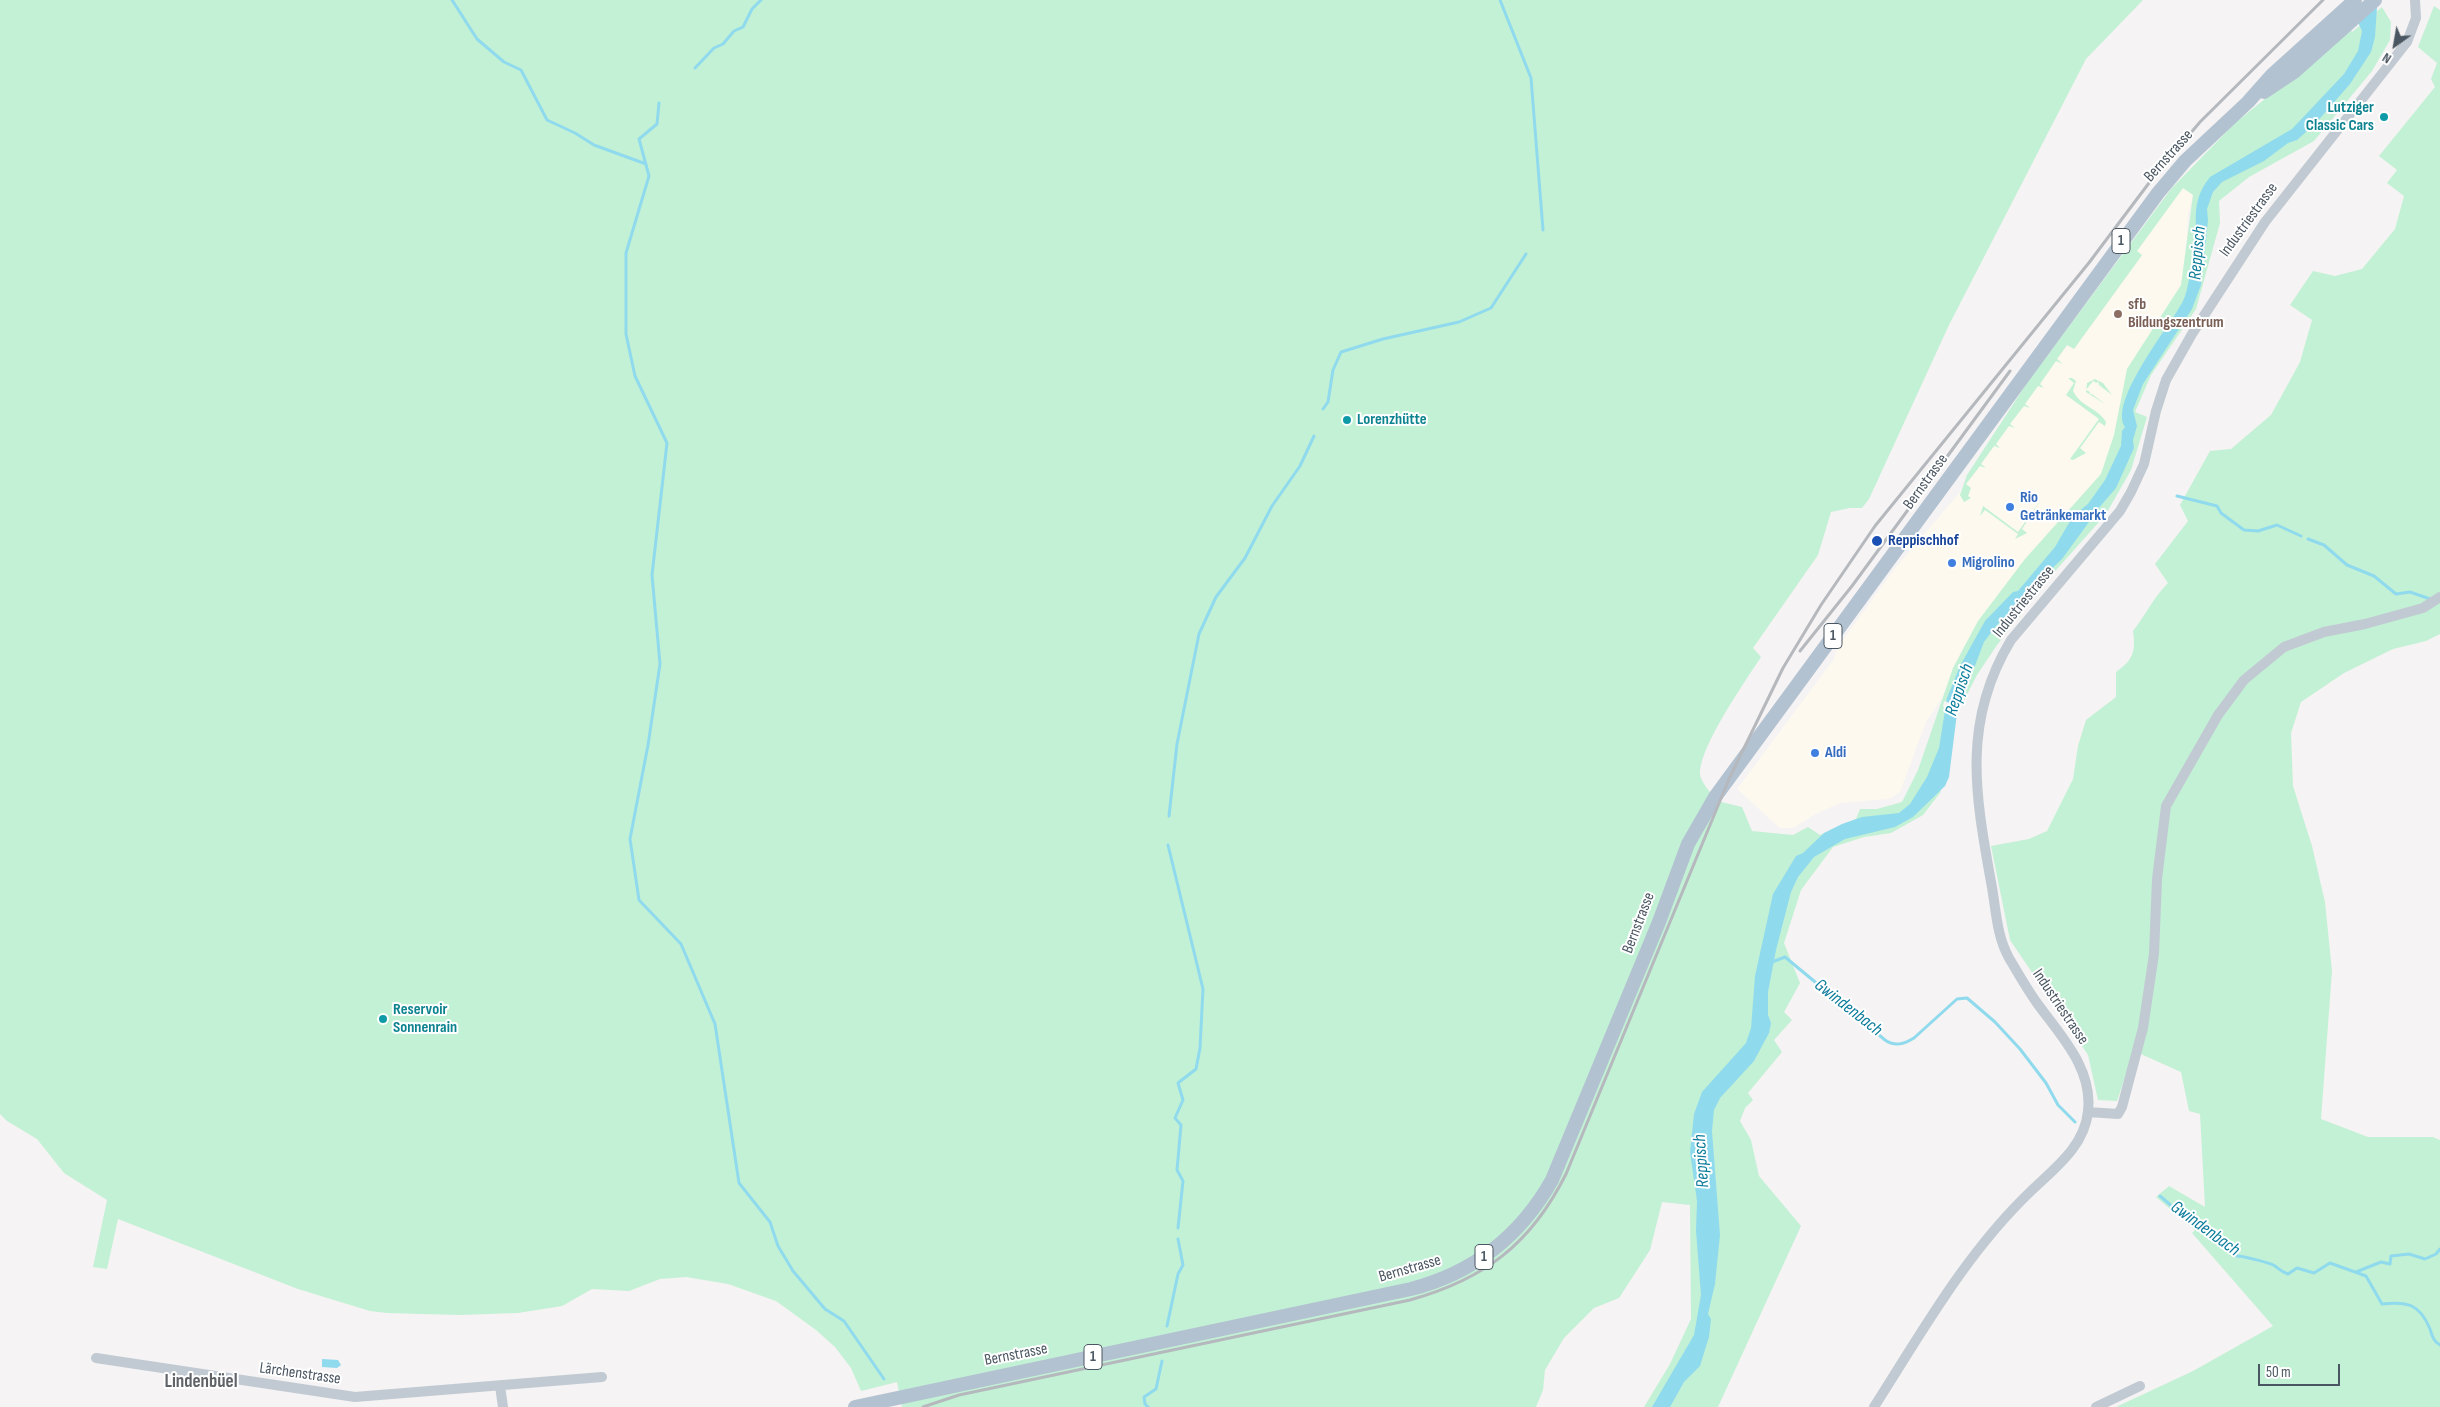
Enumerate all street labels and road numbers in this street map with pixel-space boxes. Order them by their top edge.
street label: Bernstrasse [2141,126,2197,186]
street label: Industriestrasse [2216,179,2282,261]
road number: 1 [2112,228,2130,254]
street label: Bernstrasse [1899,451,1953,513]
street label: Industriestrasse [1989,562,2059,642]
road number: 1 [1824,624,1842,648]
street label: Bernstrasse [1619,890,1659,956]
street label: Industriestrasse [2028,966,2092,1048]
road number: 1 [1475,1244,1493,1270]
street label: Bernstrasse [1377,1251,1443,1287]
street label: Bernstrasse [983,1339,1049,1371]
road number: 1 [1084,1344,1102,1370]
street label: Lärchenstrasse [258,1359,342,1389]

